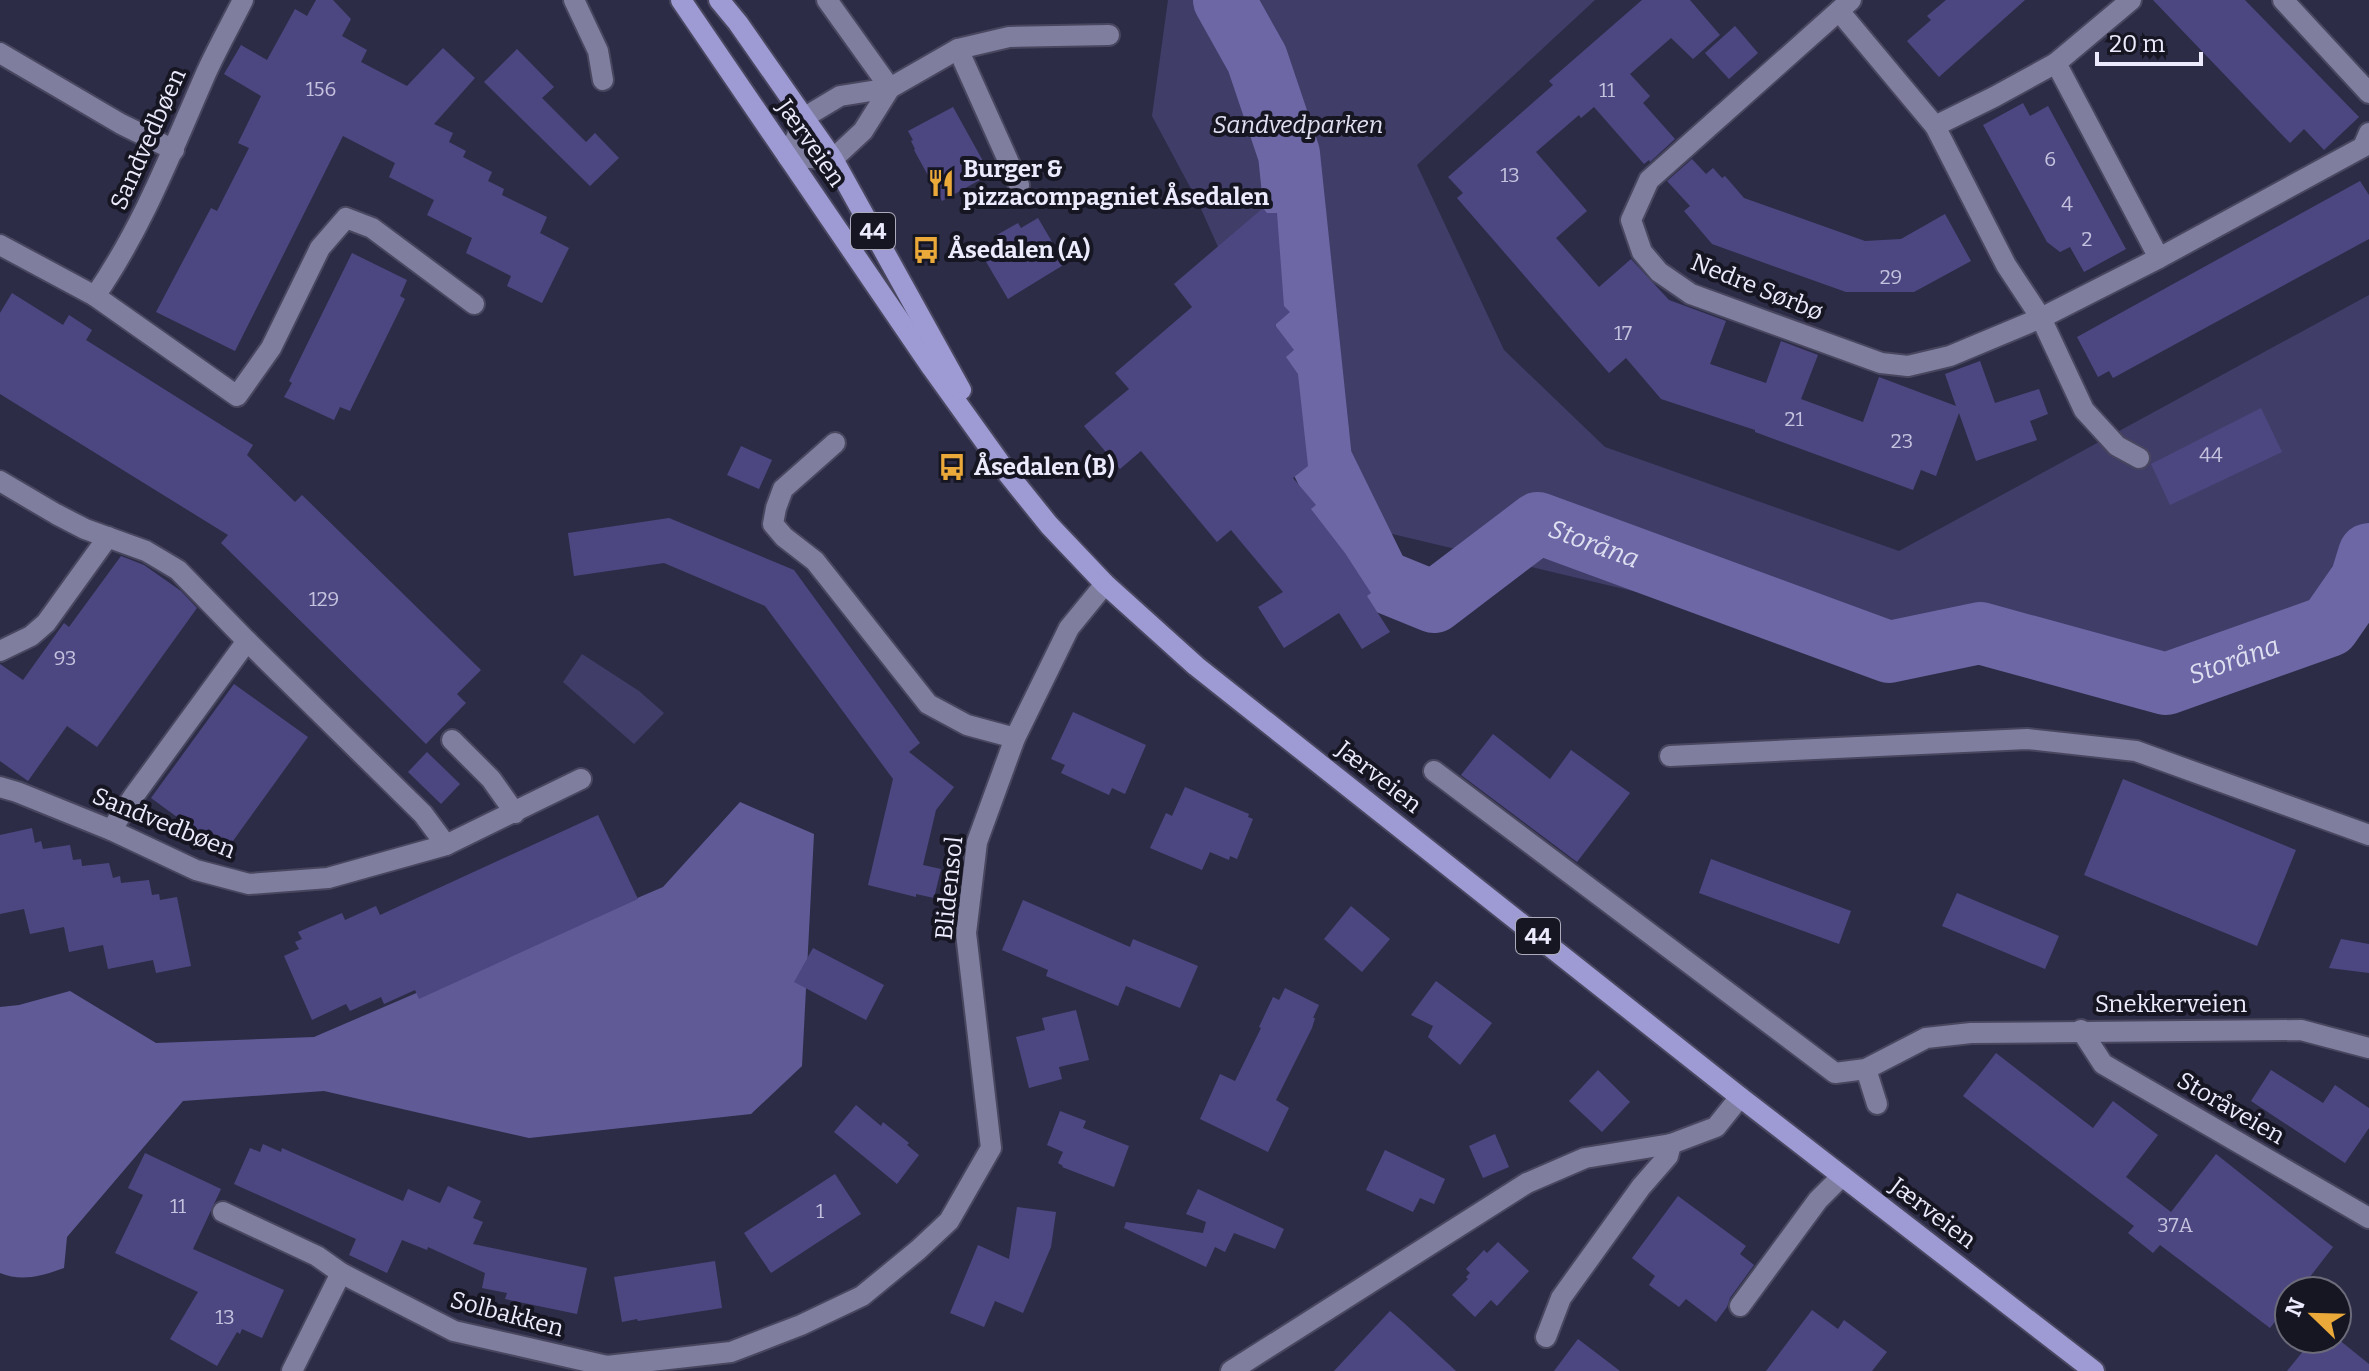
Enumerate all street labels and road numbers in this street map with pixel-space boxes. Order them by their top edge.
street label: Sandvedbøen [104,64,192,214]
street label: Jærveien [770,93,851,192]
road number: 44 [851,213,895,249]
street label: Nedre Sørbø [1687,248,1827,326]
street label: Jærveien [1330,735,1427,819]
street label: Sandvedbøen [88,782,240,864]
street label: Blidensol [930,835,968,941]
road number: 44 [1516,918,1560,954]
street label: Snekkerveien [2095,990,2247,1018]
street label: Storåveien [2172,1066,2290,1150]
street label: Jærveien [1884,1171,1981,1254]
street label: Solbakken [447,1285,567,1343]

